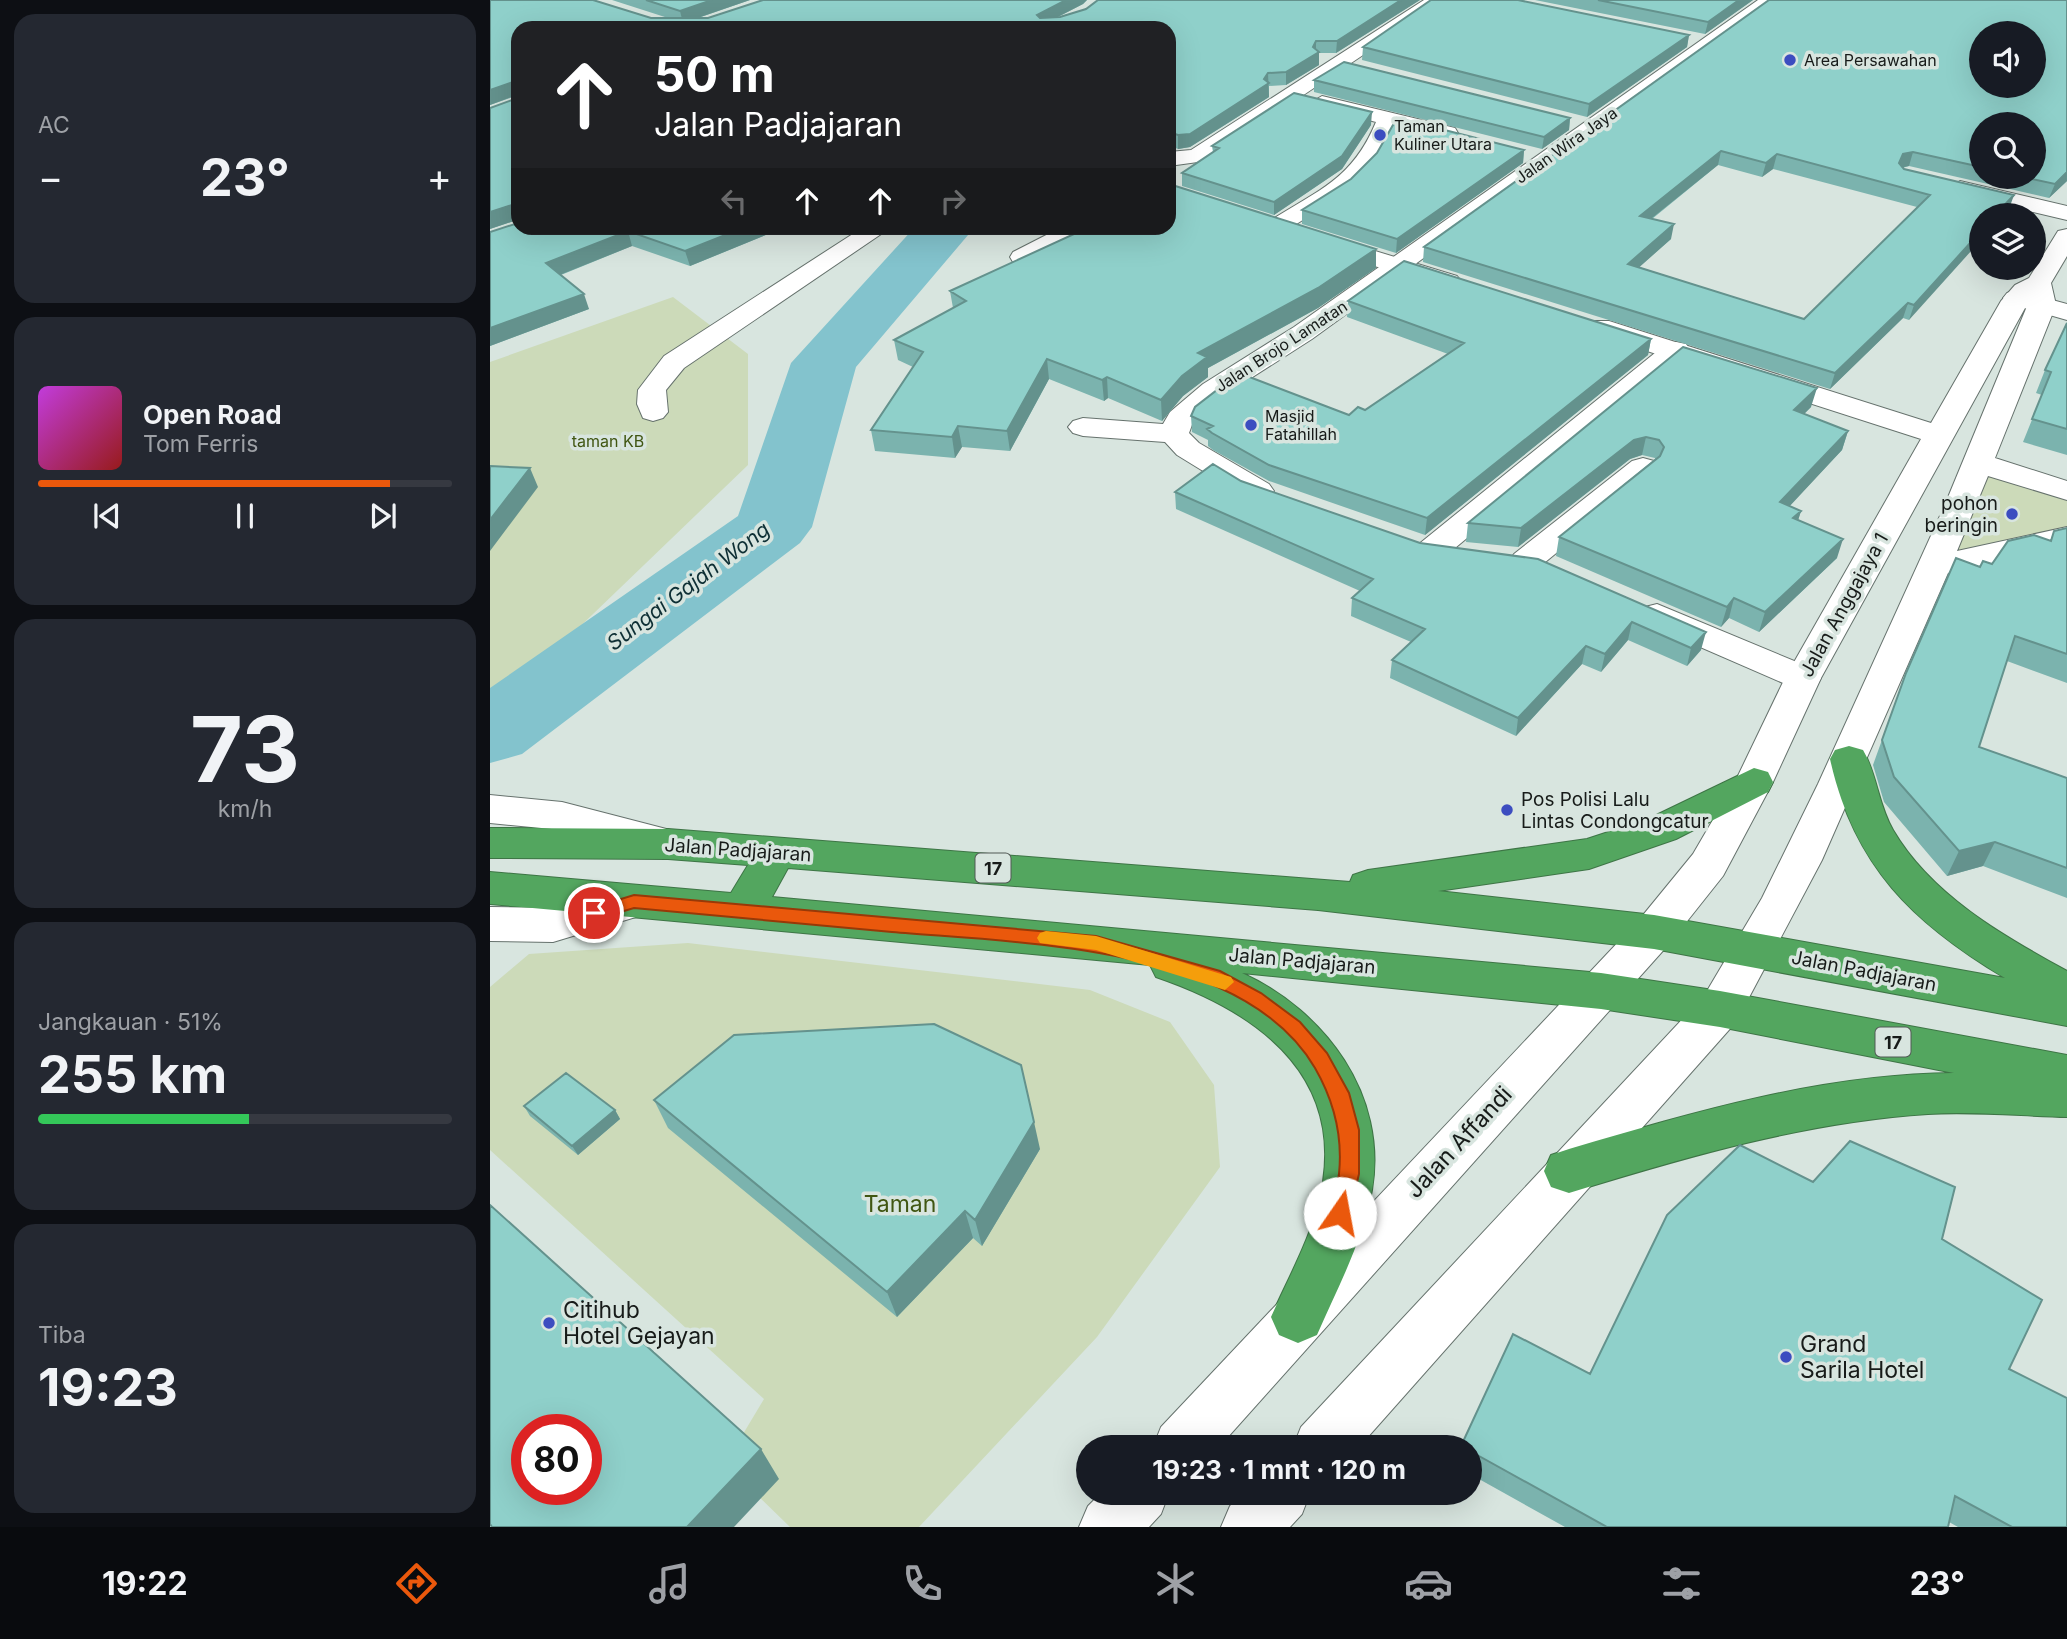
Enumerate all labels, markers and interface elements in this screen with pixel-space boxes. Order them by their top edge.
map controls [1969,21,2046,280]
button: sound [1969,21,2046,98]
text: 50 m [654,45,775,104]
icon: ahead [539,49,630,140]
place label: Area Persawahan [1804,50,1937,70]
marker: Area Persawahan [1782,52,1798,68]
street label: Jalan Wira Jaya [1511,102,1621,188]
text: Jalan Padjajaran [654,105,902,144]
text: AC [38,111,70,139]
button: search [1969,112,2046,189]
place label: Taman Kuliner Utara [1394,116,1492,154]
marker: Taman Kuliner Utara [1372,127,1388,143]
text: 23° [200,146,290,209]
text: − [38,154,63,200]
text: + [427,154,452,200]
icon: left [715,182,753,220]
icon: ahead [788,182,826,220]
icon: ahead [861,182,899,220]
icon: right [934,182,972,220]
button: layers [1969,203,2046,280]
street label: Jalan Brojo Lamatan [1211,296,1351,396]
text: Open Road [143,399,282,430]
place label: Masjid Fatahillah [1265,406,1337,444]
marker: Masjid Fatahillah [1243,417,1259,433]
text: Tom Ferris [143,430,258,458]
park label: taman KB [572,431,644,451]
place label: pohon beringin [1925,492,1998,537]
icon: previous [88,497,126,535]
icon: pause [226,497,264,535]
icon: next [364,497,402,535]
marker: pohon beringin [2004,506,2020,522]
water label: Sungai Gajah Wong [602,517,774,655]
street label: Jalan Anggajaya 1 [1795,529,1893,681]
text: 73 [190,694,300,804]
place label: Pos Polisi Lalu Lintas Condongcatur [1521,788,1709,833]
text: km/h [218,795,272,823]
marker: Pos Polisi Lalu Lintas Condongcatur [1499,802,1515,818]
street label: Jalan Padjajaran [664,833,812,867]
road number: 17 [976,854,1010,882]
pin [564,883,624,943]
icon: arrive [575,894,613,932]
street label: Jalan Padjajaran [1228,943,1376,979]
street label: Jalan Padjajaran [1789,946,1939,996]
text: Jangkauan · 51% [38,1008,223,1036]
road number: 17 [1876,1028,1910,1056]
text: 255 km [38,1043,227,1106]
street label: Jalan Affandi [1400,1080,1518,1204]
position arrow [1303,1176,1377,1250]
park label: Taman [864,1190,936,1218]
place label: Citihub Hotel Gejayan [563,1296,715,1350]
marker: Citihub Hotel Gejayan [541,1315,557,1331]
text: Tiba [38,1321,86,1349]
place label: Grand Sarila Hotel [1800,1330,1924,1384]
marker: Grand Sarila Hotel [1778,1349,1794,1365]
text: 19:23 [38,1356,178,1419]
speed limit sign: 80 [511,1414,602,1505]
text: 19:23 · 1 mnt · 120 m [1152,1454,1406,1485]
icon: directions [392,1559,441,1608]
icon: music [645,1559,694,1608]
icon: phone [898,1559,947,1608]
icon: climate [1151,1559,1200,1608]
icon: car [1404,1559,1453,1608]
icon: filters [1657,1559,1706,1608]
text: 19:22 [102,1564,188,1603]
text: 23° [1910,1564,1965,1603]

